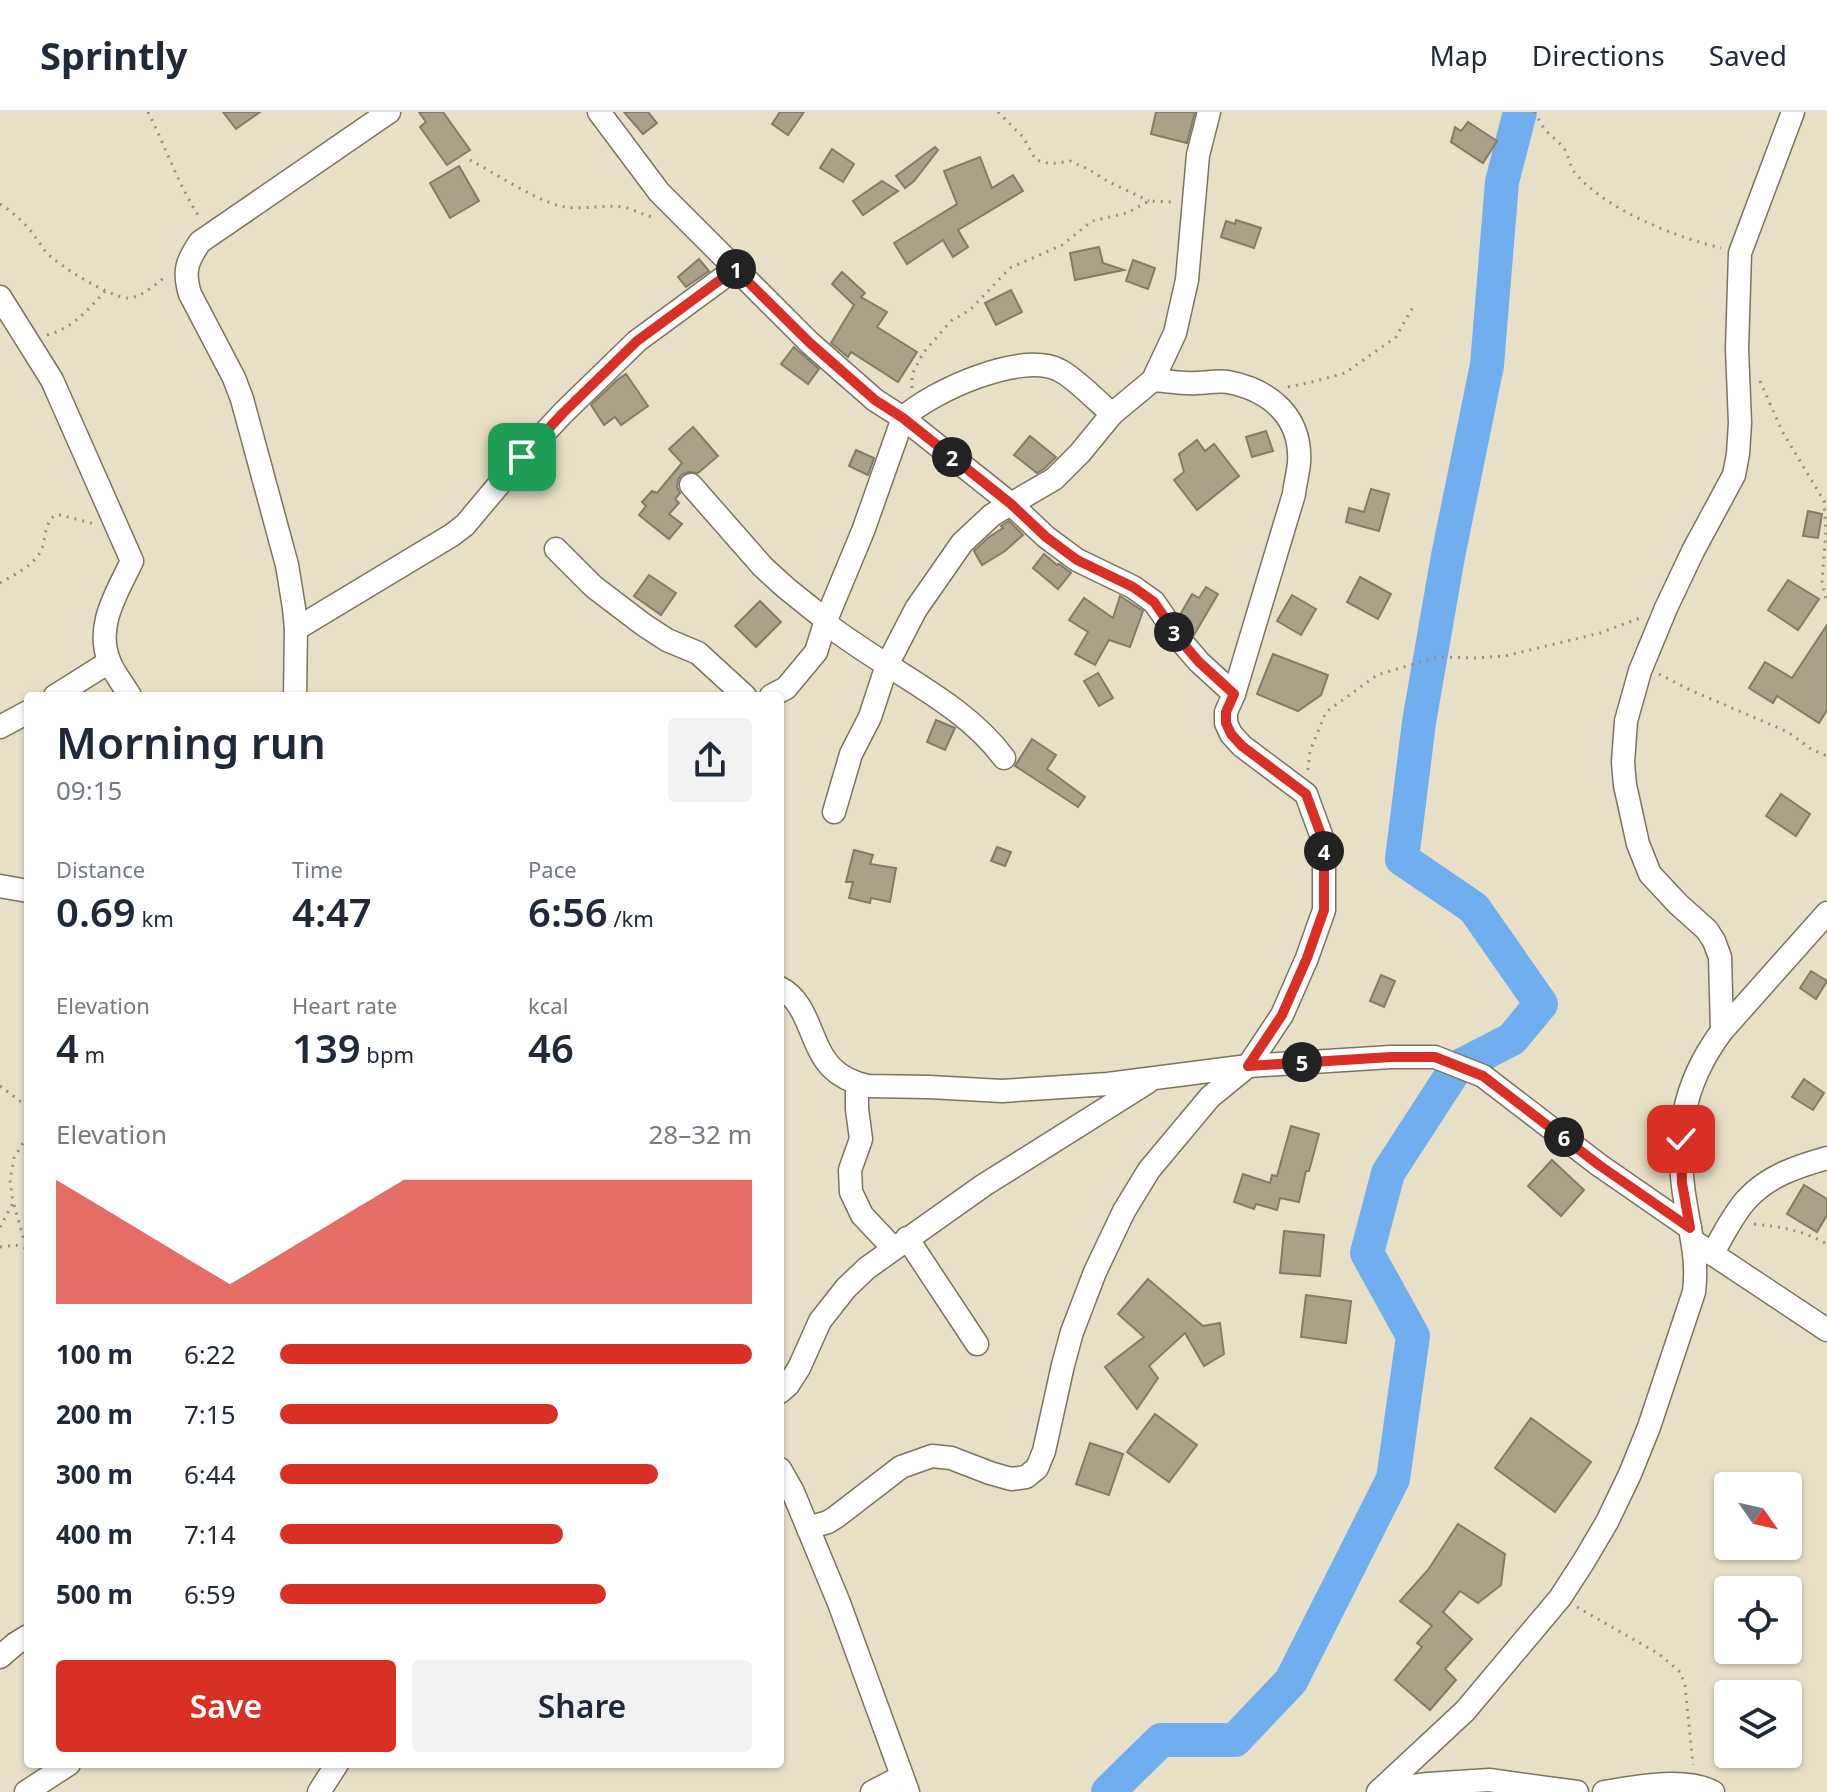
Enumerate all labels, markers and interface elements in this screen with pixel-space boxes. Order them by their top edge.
text: Sprintly [40,29,188,81]
text: Map [1429,36,1488,74]
text: Directions [1532,36,1665,74]
text: Saved [1709,36,1787,74]
pin: 1 [716,249,756,289]
text: 1 [730,254,742,284]
pin [488,423,556,491]
icon: arrive [500,435,544,479]
pin: 2 [932,437,972,477]
text: 2 [946,442,958,472]
pin: 3 [1154,612,1194,652]
text: 3 [1168,617,1180,647]
text: Morning run [56,712,326,772]
button: share [668,718,752,802]
text: 09:15 [56,772,122,808]
pin: 4 [1304,831,1344,871]
text: 4 [1318,836,1330,866]
text: Distance [56,854,145,884]
text: Time [292,854,343,884]
text: Pace [528,854,577,884]
text: 0.69 [56,884,136,939]
text: 4:47 [292,884,372,939]
text: 6:56 [528,884,608,939]
text: km [136,903,174,933]
text: /km [608,903,654,933]
text: Elevation [56,990,150,1020]
text: Heart rate [292,990,397,1020]
text: kcal [528,990,568,1020]
text: 4 [56,1020,79,1075]
text: 139 [292,1020,361,1075]
text: 46 [528,1020,574,1075]
text: m [79,1039,105,1069]
text: bpm [361,1039,414,1069]
pin: 5 [1282,1042,1322,1082]
text: 5 [1296,1047,1308,1077]
pin [1647,1105,1715,1173]
text: Elevation [56,1116,167,1152]
text: 28–32 m [648,1116,752,1152]
pin: 6 [1544,1117,1584,1157]
icon: check [1659,1117,1703,1161]
text: 6 [1558,1122,1570,1152]
text: 100 m [56,1336,133,1372]
text: 6:22 [184,1336,236,1372]
text: 200 m [56,1396,133,1432]
text: 7:15 [184,1396,236,1432]
text: 300 m [56,1456,133,1492]
text: 6:44 [184,1456,236,1492]
north arrow [1714,1472,1802,1560]
map controls [1714,1472,1802,1768]
text: 400 m [56,1516,133,1552]
text: 7:14 [184,1516,236,1552]
text: 500 m [56,1576,133,1612]
text: 6:59 [184,1576,236,1612]
button: locate [1714,1576,1802,1664]
button: Save [56,1660,396,1752]
button: Share [412,1660,752,1752]
button: layers [1714,1680,1802,1768]

